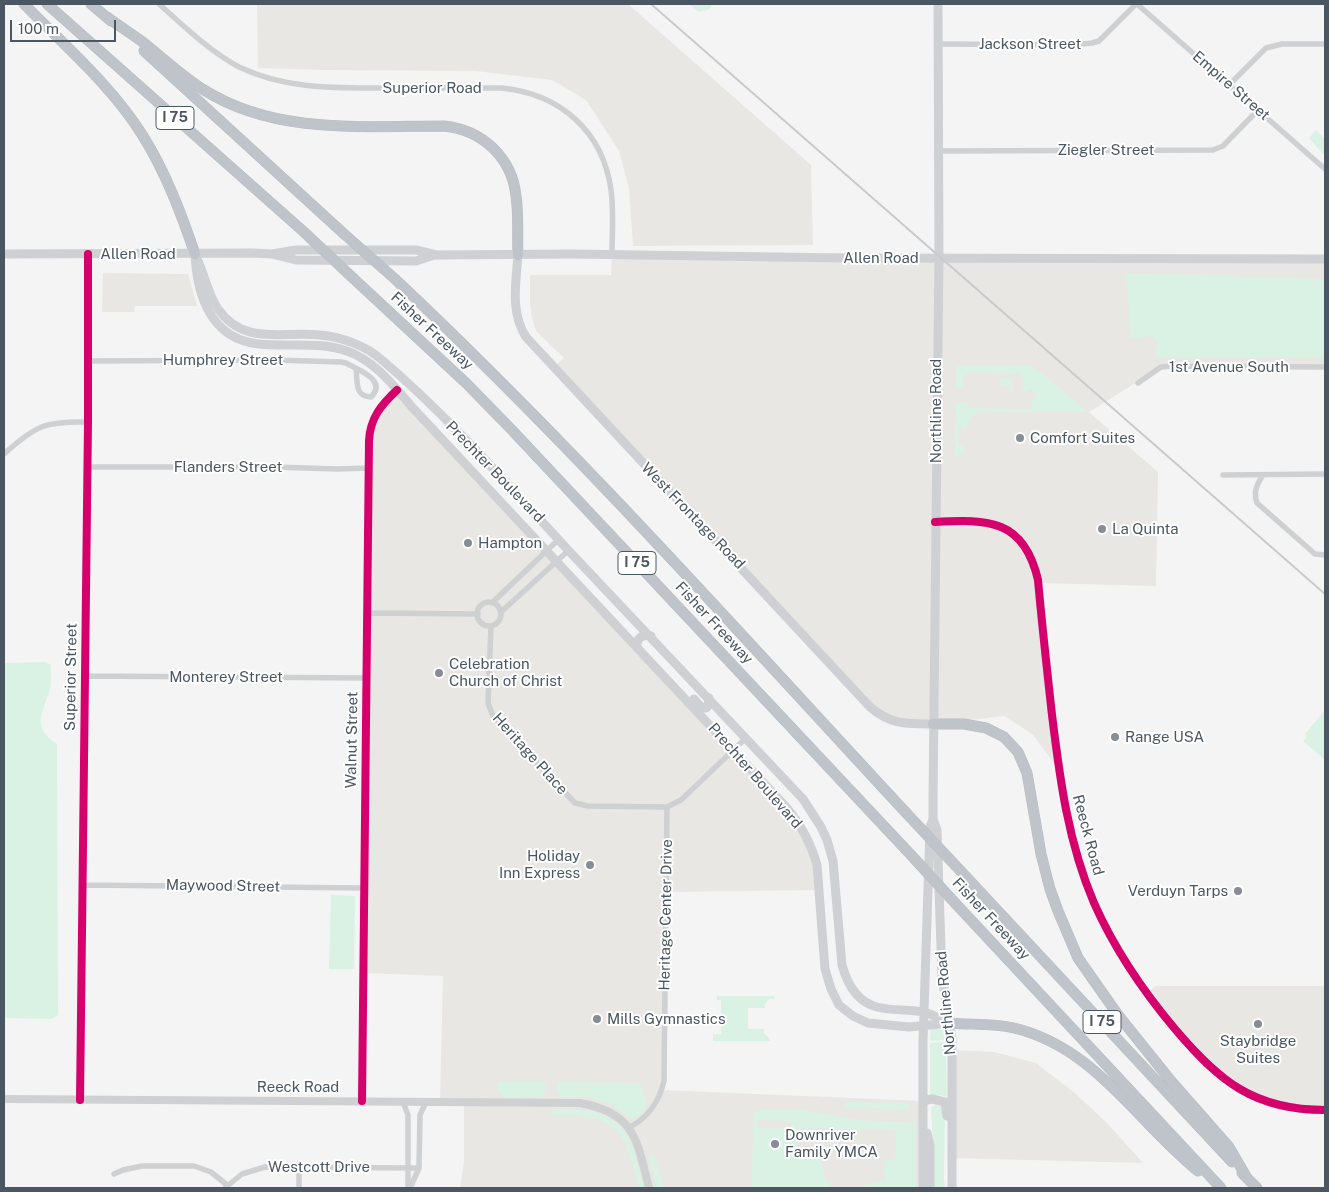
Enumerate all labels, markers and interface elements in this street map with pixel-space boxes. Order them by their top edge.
scale bar [12,10,119,42]
text: 100 m [18,20,59,37]
street label: Jackson Street [979,35,1081,53]
street label: Empire Street [1189,48,1273,124]
street label: Superior Road [382,79,482,97]
road number: I 75 [156,106,194,130]
street label: Ziegler Street [1058,141,1154,159]
street label: Allen Road [100,245,176,263]
street label: Allen Road [843,249,919,267]
street label: Fisher Freeway [387,288,477,374]
street label: Humphrey Street [163,351,283,369]
street label: 1st Avenue South [1169,358,1289,376]
street label: Northline Road [927,359,945,463]
street label: Prechter Boulevard [442,418,548,526]
place label: Comfort Suites [1030,429,1135,447]
marker: Comfort Suites [1014,432,1026,444]
street label: Flanders Street [174,458,282,476]
street label: West Frontage Road [637,459,749,573]
place label: La Quinta [1112,520,1179,538]
marker: La Quinta [1096,523,1108,535]
place label: Hampton [478,534,542,552]
marker: Hampton [462,537,474,549]
road number: I 75 [618,552,656,574]
street label: Fisher Freeway [671,578,757,668]
street label: Superior Street [61,623,81,731]
place label: Celebration Church of Christ [449,655,562,690]
marker: Celebration Church of Christ [433,667,445,679]
street label: Monterey Street [169,668,283,686]
street label: Walnut Street [342,691,362,789]
street label: Heritage Place [489,709,571,799]
street label: Prechter Boulevard [704,720,806,832]
place label: Range USA [1125,728,1204,746]
marker: Range USA [1109,731,1121,743]
street label: Reeck Road [1069,793,1107,877]
street label: Heritage Center Drive [656,839,676,991]
place label: Holiday Inn Express [499,847,580,882]
marker: Holiday Inn Express [584,859,596,871]
street label: Fisher Freeway [948,874,1034,964]
street label: Maywood Street [166,876,280,896]
place label: Verduyn Tarps [1128,882,1228,900]
marker: Verduyn Tarps [1232,885,1244,897]
street label: Northline Road [932,950,960,1056]
place label: Mills Gymnastics [607,1010,725,1028]
road number: I 75 [1083,1010,1121,1034]
marker: Mills Gymnastics [591,1013,603,1025]
marker: Staybridge Suites [1252,1018,1264,1030]
place label: Staybridge Suites [1220,1032,1296,1067]
street label: Reeck Road [257,1078,339,1096]
place label: Downriver Family YMCA [785,1126,878,1161]
marker: Downriver Family YMCA [769,1138,781,1150]
street label: Westcott Drive [268,1158,370,1176]

